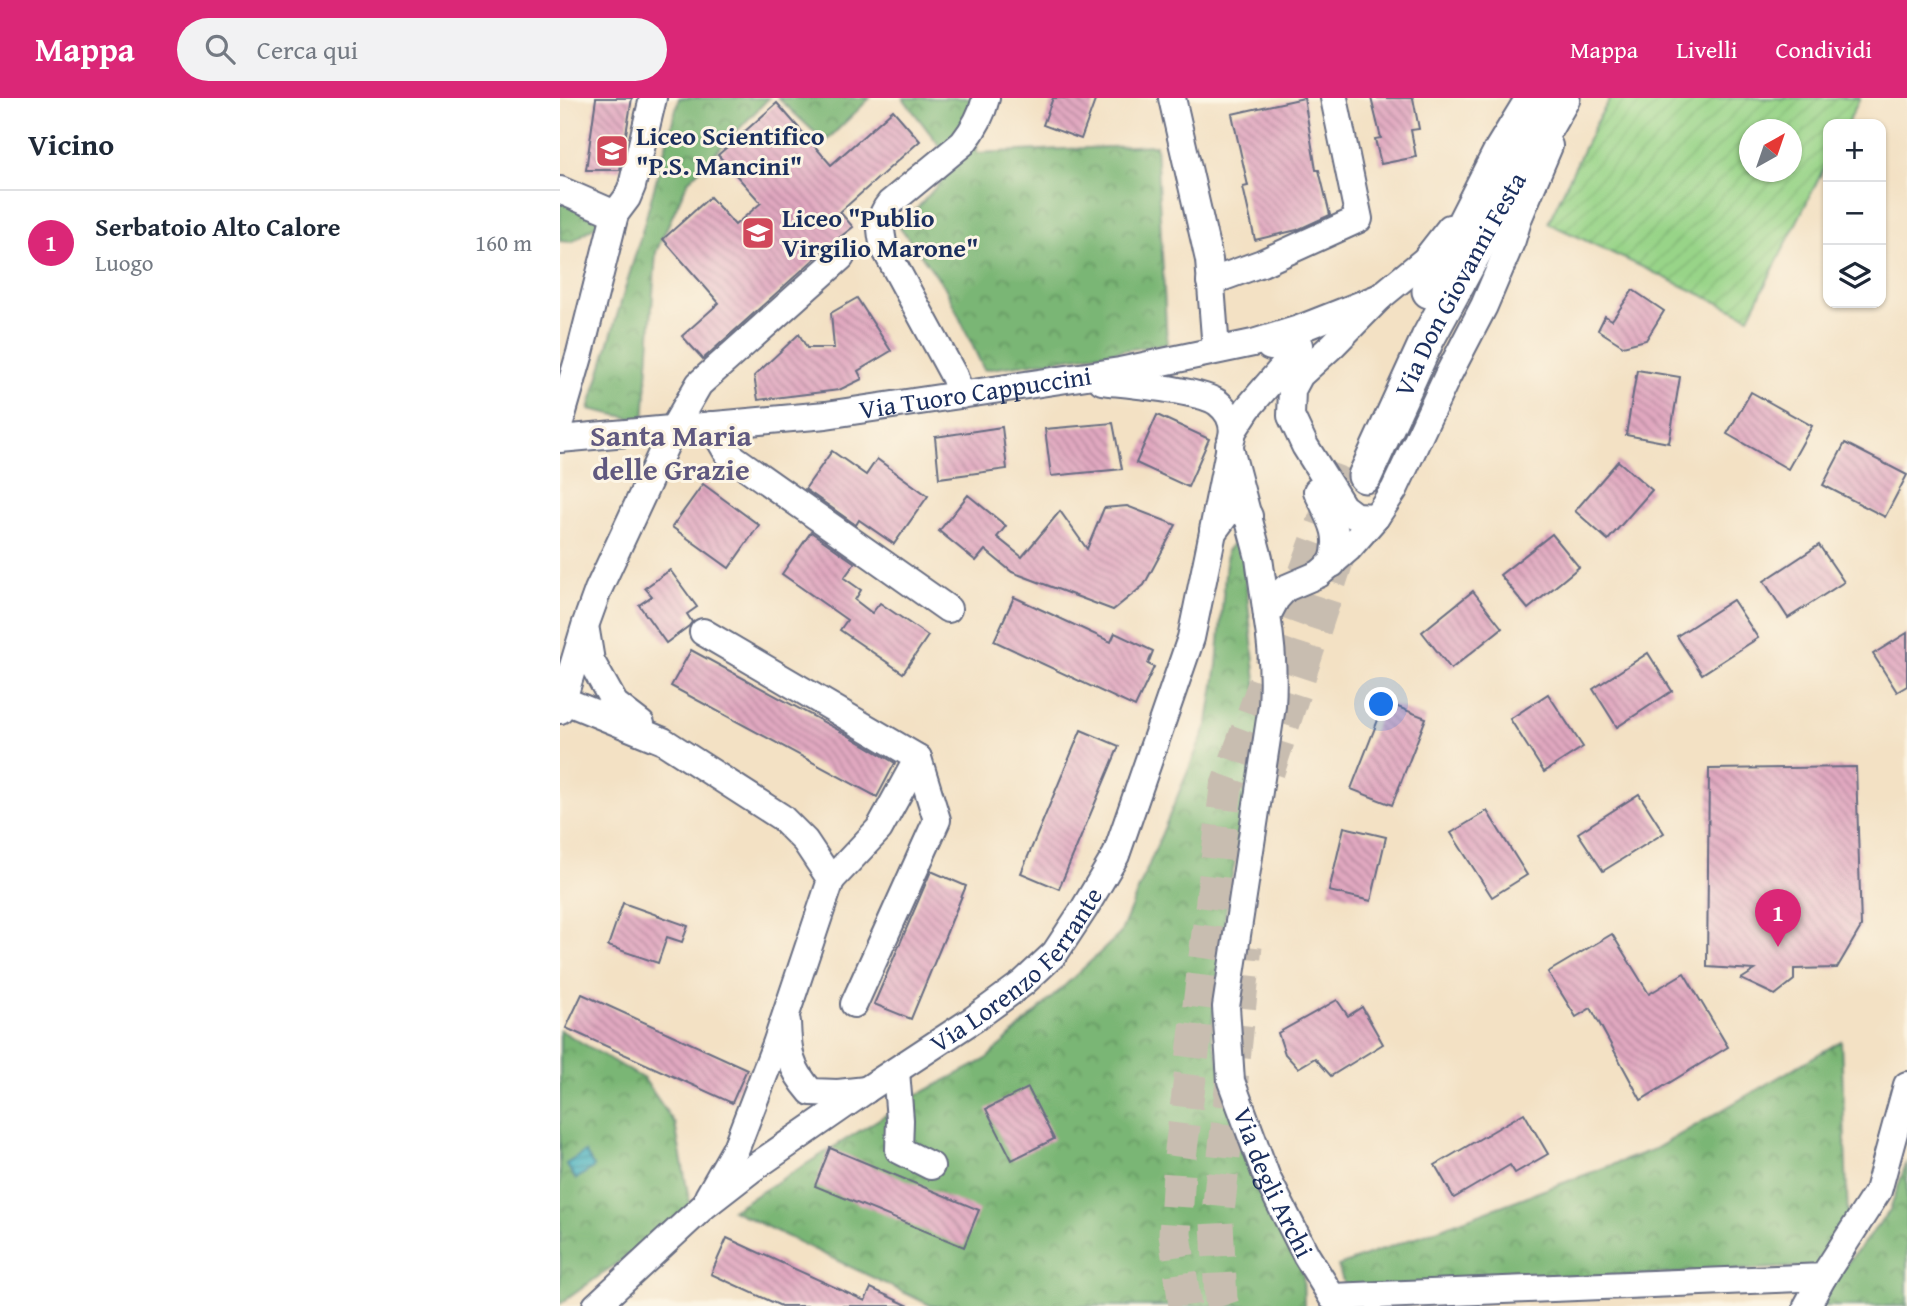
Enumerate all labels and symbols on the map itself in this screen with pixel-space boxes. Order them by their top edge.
place label: Liceo Scientifico "P.S. Mancini" [636,116,825,185]
north arrow [1739,119,1802,182]
school or university icon: Liceo Scientifico "P.S. Mancini" [593,132,631,170]
street label: Via Don Giovanni Festa [1384,164,1536,403]
place label: Liceo "Publio Virgilio Marone" [782,198,979,267]
school or university icon: Liceo "Publio Virgilio Marone" [739,214,777,252]
street label: Via Tuoro Cappuccini [856,356,1094,429]
district label: Santa Maria delle Grazie [590,413,753,491]
your location [1364,687,1398,721]
street label: Via Lorenzo Ferrante [922,879,1112,1062]
pin: 1 [1755,889,1801,947]
street label: Via degli Archi [1223,1102,1324,1264]

